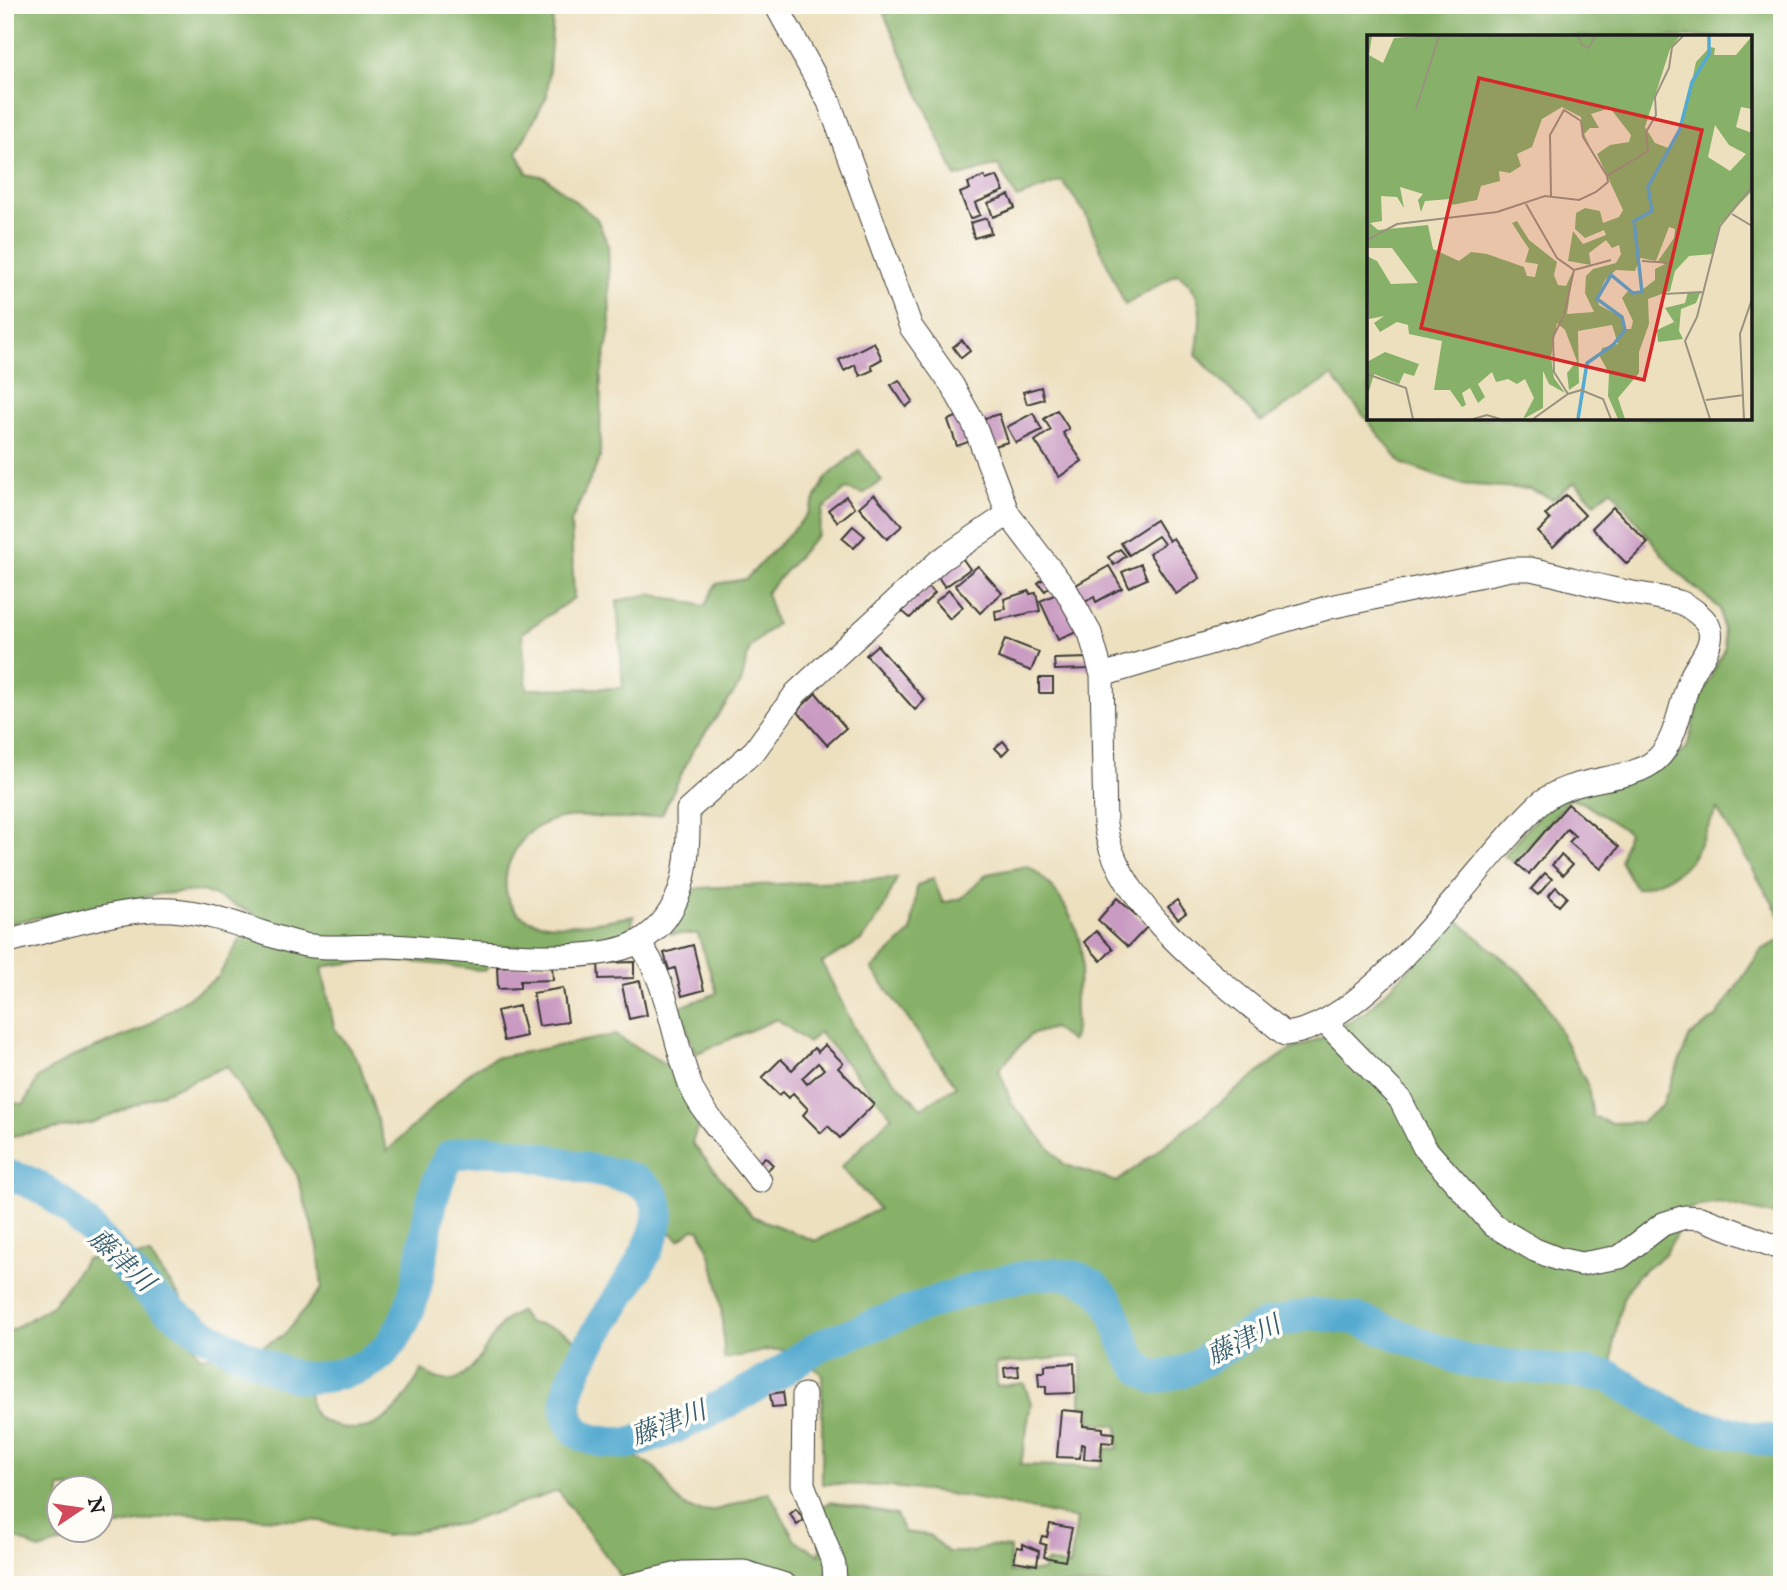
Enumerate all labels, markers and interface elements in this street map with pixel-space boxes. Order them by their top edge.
inset map [1367,35,1752,420]
water label: 藤津川 [81,1222,163,1302]
water label: 藤津川 [1202,1308,1289,1373]
water label: 藤津川 [627,1394,714,1453]
north arrow [46,1474,116,1544]
text: N [81,1494,108,1517]

